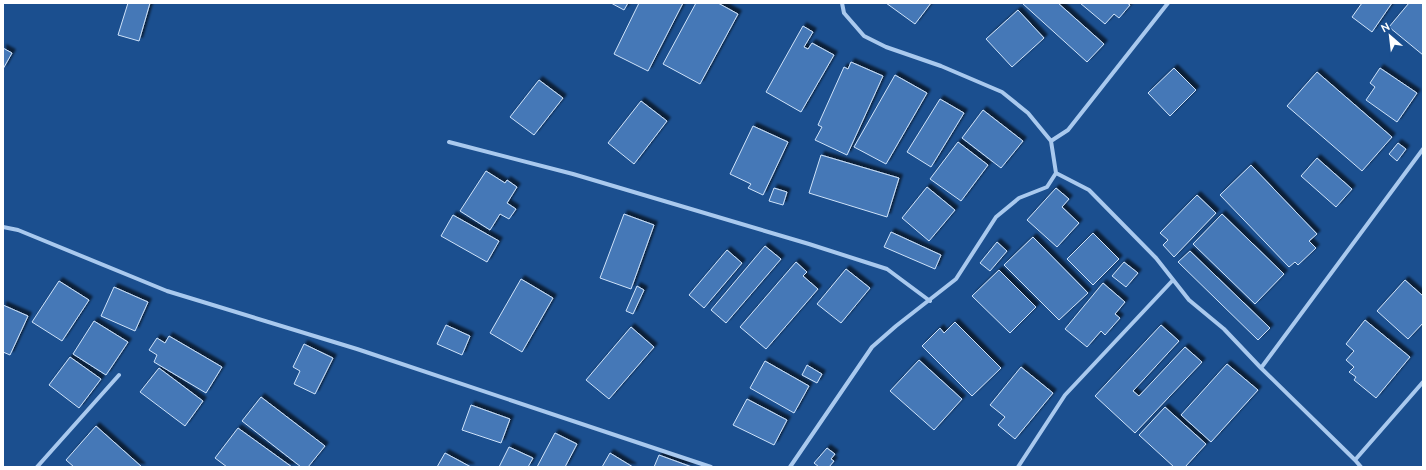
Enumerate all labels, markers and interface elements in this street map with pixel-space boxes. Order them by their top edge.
north arrow [1370,16,1410,56]
text: N [1379,20,1392,34]

